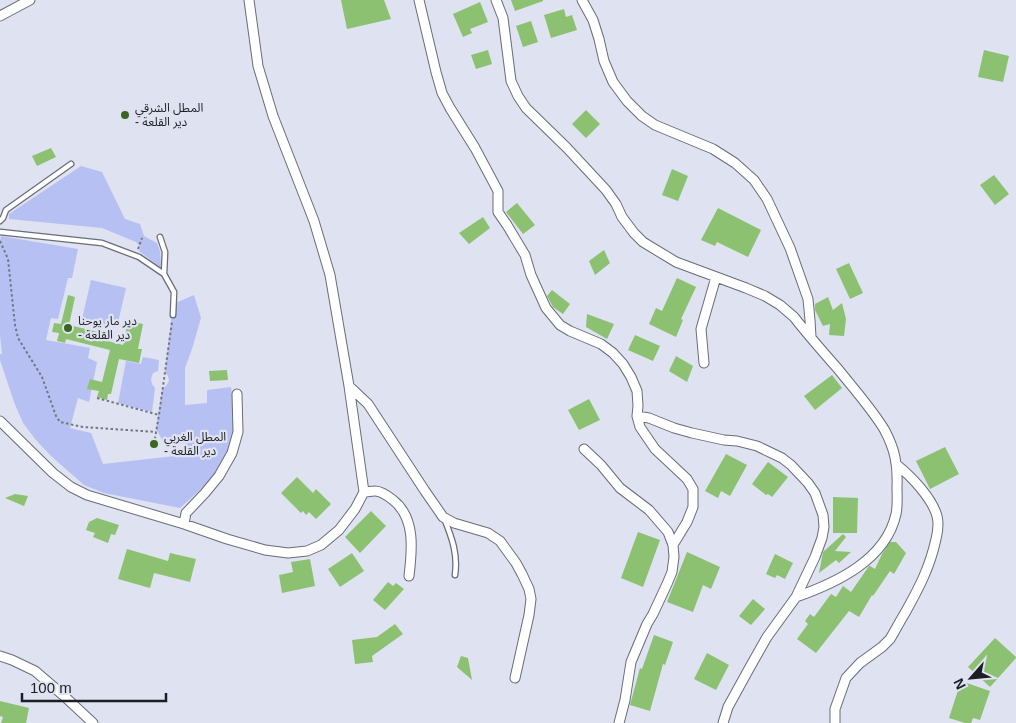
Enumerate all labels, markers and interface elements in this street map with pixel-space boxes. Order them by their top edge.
place label: المطل الشرقي - دير القلعة [135,101,203,129]
marker: المطل الشرقي - دير القلعة [119,109,131,121]
place label: دير مار يوحنا - دير القلعة [78,314,137,342]
marker: دير مار يوحنا - دير القلعة [62,322,74,334]
place label: المطل الغربي - دير القلعة [164,430,226,458]
marker: المطل الغربي - دير القلعة [148,438,160,450]
north arrow [946,653,996,703]
scale bar [22,670,166,702]
text: N [950,676,969,692]
text: 100 m [30,679,72,696]

